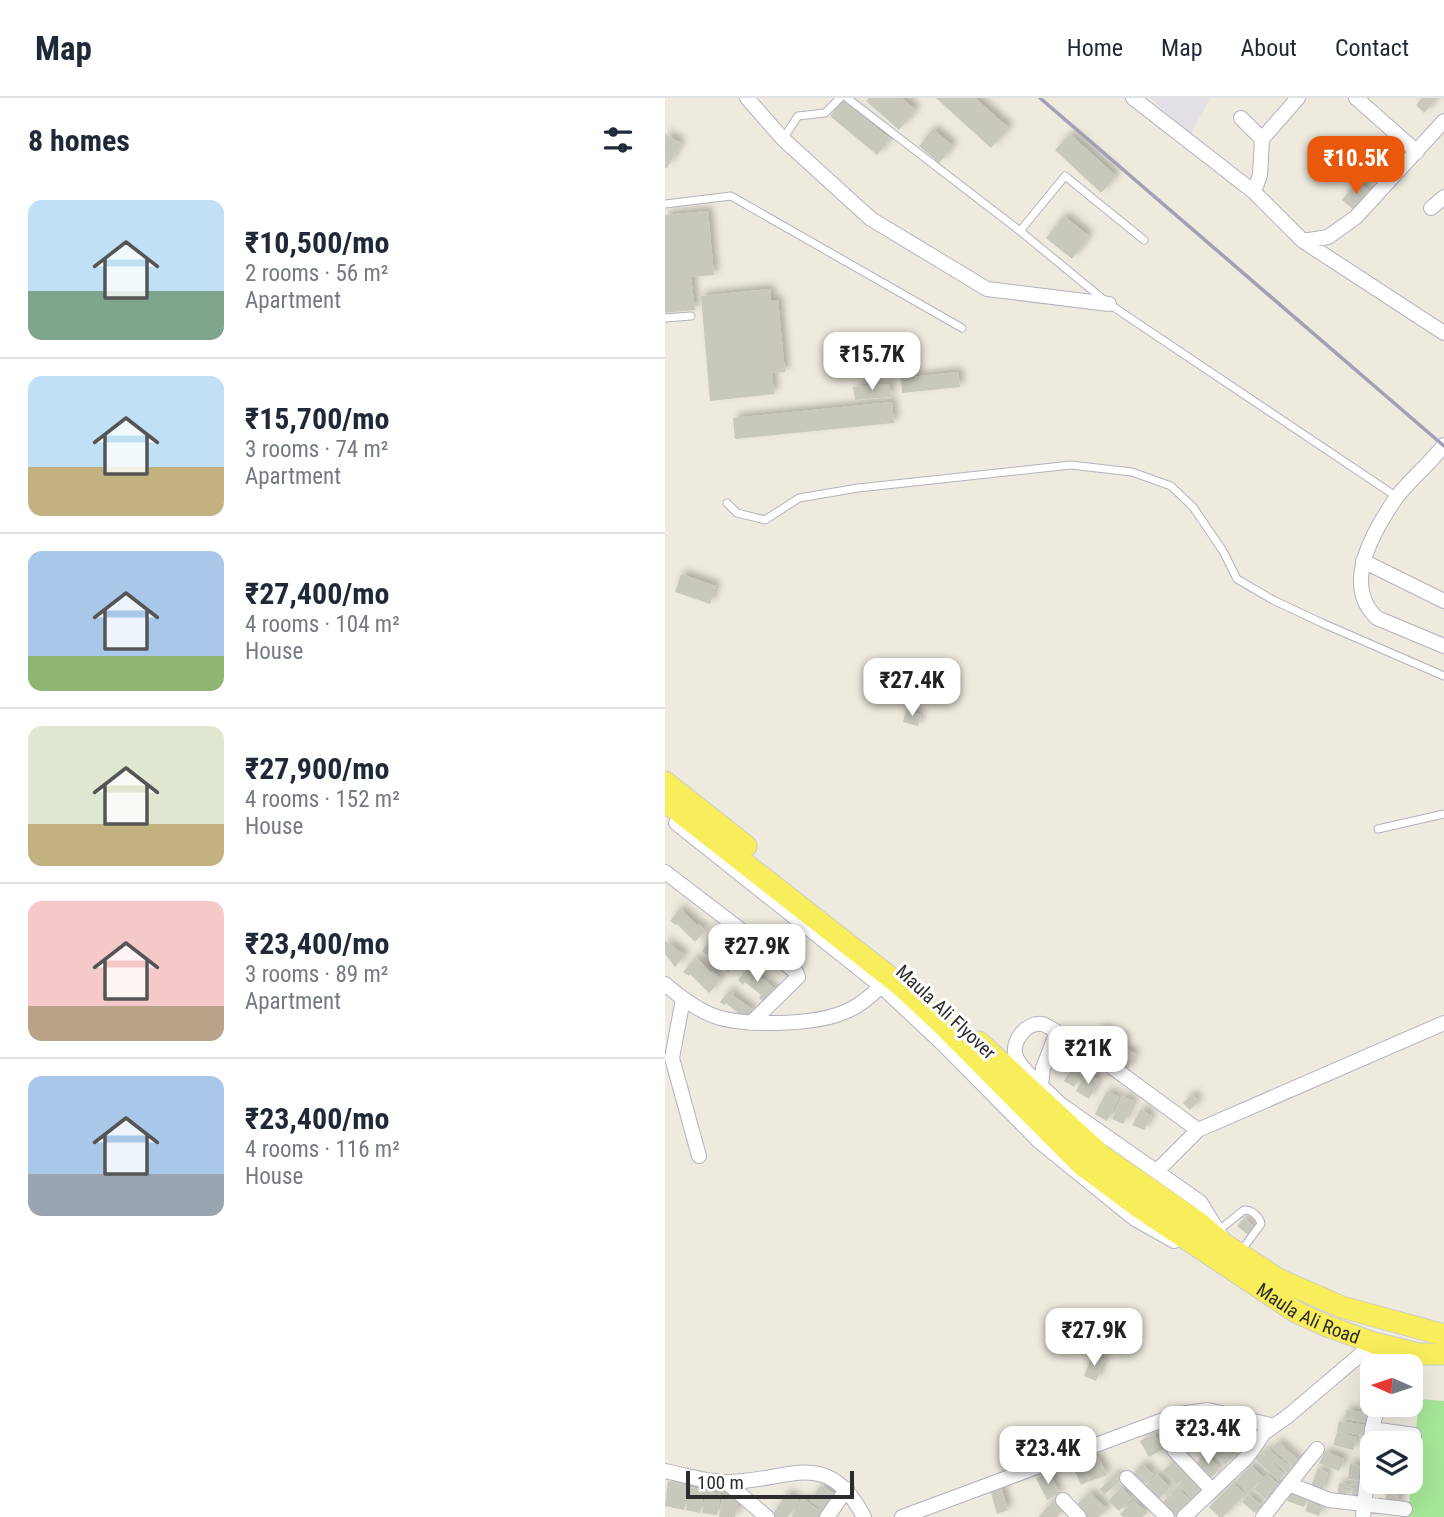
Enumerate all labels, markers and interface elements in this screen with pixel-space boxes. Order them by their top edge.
text: Map [35,29,92,68]
text: Home [1067,34,1123,62]
text: Map [1161,34,1203,62]
text: About [1241,34,1297,62]
text: Contact [1335,34,1409,62]
icon: filters [599,121,637,159]
text: 8 homes [28,123,130,158]
pin: ₹10.5K [1299,136,1413,196]
text: ₹10.5K [1323,145,1389,172]
text: ₹10,500/mo [245,225,389,260]
icon: home [84,228,168,312]
text: 2 rooms · 56 m² [245,260,388,287]
text: Apartment [245,287,341,314]
pin: ₹15.7K [815,332,929,392]
text: ₹15.7K [839,341,905,368]
text: ₹15,700/mo [245,401,389,436]
icon: home [84,404,168,488]
text: 3 rooms · 74 m² [245,436,388,463]
text: Apartment [245,463,341,490]
text: ₹27,400/mo [245,576,389,611]
icon: home [84,579,168,663]
text: 4 rooms · 104 m² [245,611,400,638]
text: House [245,638,303,665]
pin: ₹27.4K [855,658,969,718]
text: ₹27.4K [879,667,945,694]
text: ₹27,900/mo [245,751,389,786]
icon: home [84,754,168,838]
text: 4 rooms · 152 m² [245,786,400,813]
text: House [245,813,303,840]
pin: ₹27.9K [700,924,814,984]
text: ₹23,400/mo [245,926,389,961]
icon: home [84,929,168,1013]
text: ₹27.9K [724,933,790,960]
street label: Maula Ali Flyover [891,960,1001,1064]
text: 3 rooms · 89 m² [245,961,388,988]
text: Apartment [245,988,341,1015]
pin: ₹21K [1047,1026,1129,1086]
text: ₹21K [1065,1035,1111,1062]
text: ₹23,400/mo [245,1101,389,1136]
icon: home [84,1104,168,1188]
text: 4 rooms · 116 m² [245,1136,400,1163]
text: House [245,1163,303,1190]
street label: Maula Ali Road [1253,1278,1363,1348]
pin: ₹27.9K [1037,1308,1151,1368]
text: ₹27.9K [1061,1317,1127,1344]
north arrow [1360,1354,1423,1418]
map controls [1360,1354,1423,1494]
pin: ₹23.4K [1151,1406,1265,1466]
text: ₹23.4K [1175,1415,1241,1442]
pin: ₹23.4K [991,1426,1105,1486]
button: layers [1360,1431,1423,1494]
text: ₹23.4K [1015,1435,1081,1462]
scale bar [686,1468,854,1500]
text: 100 m [697,1471,744,1494]

